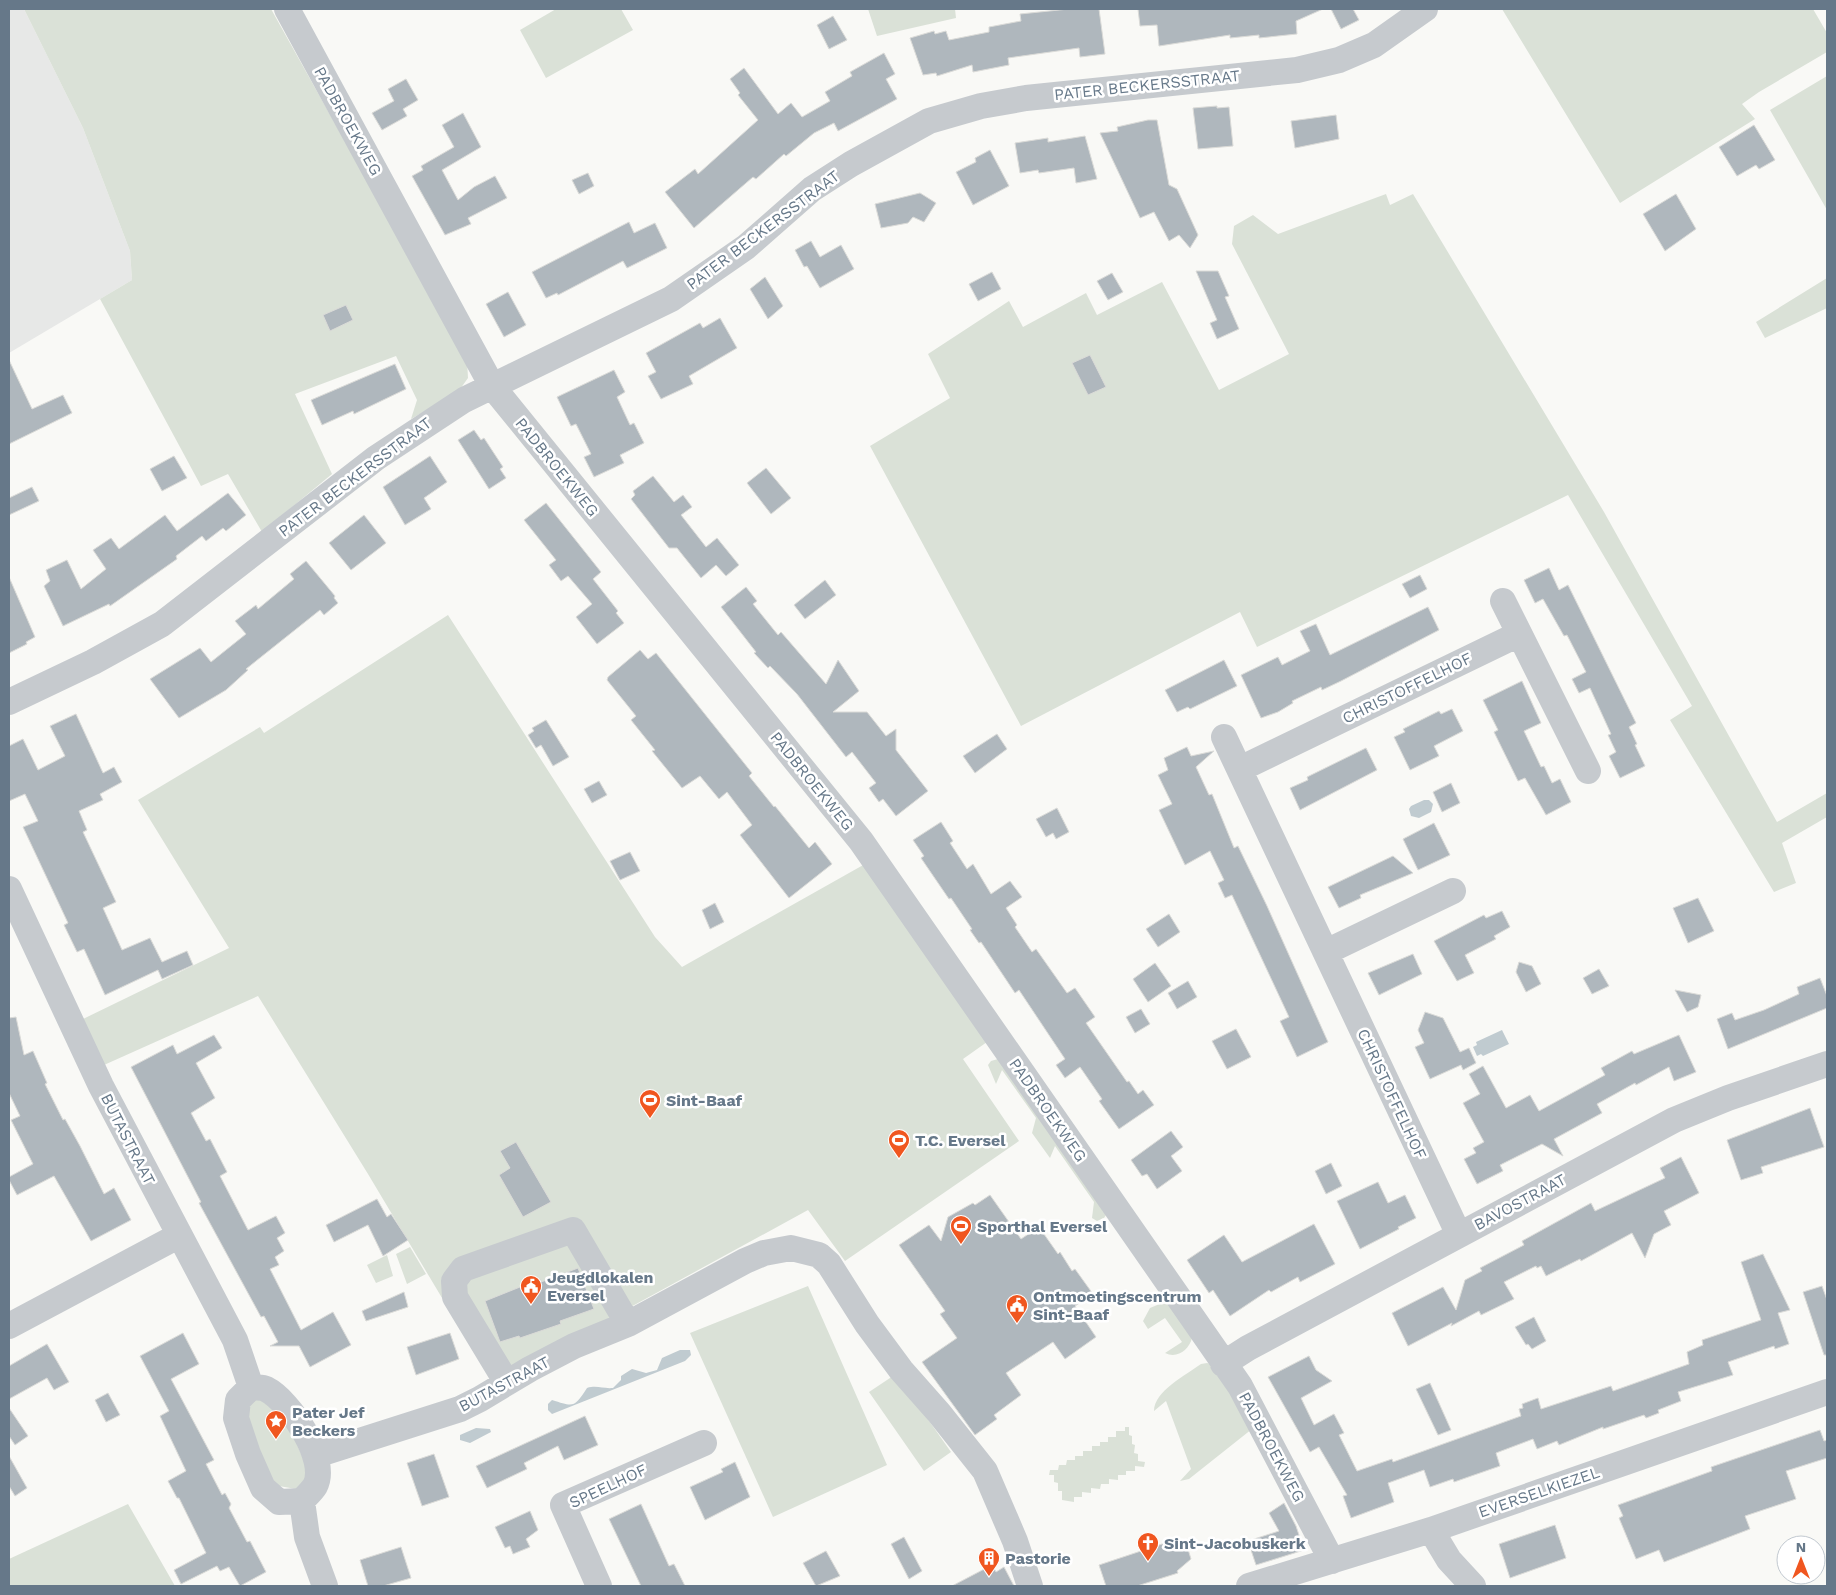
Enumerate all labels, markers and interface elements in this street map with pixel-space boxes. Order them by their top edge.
street label: PADBROEKWEG [310,63,386,179]
street label: PATER BECKERSSTRAAT [1053,66,1241,104]
street label: PATER BECKERSSTRAAT [683,166,843,294]
street label: PATER BECKERSSTRAAT [275,413,435,541]
street label: PADBROEKWEG [511,414,603,520]
street label: CHRISTOFFELHOF [1339,648,1475,728]
street label: PADBROEKWEG [766,728,858,834]
street label: CHRISTOFFELHOF [1353,1026,1431,1163]
street label: PADBROEKWEG [1005,1055,1091,1165]
sports icon: Sint-Baaf [638,1088,662,1119]
street label: BUTASTRAAT [97,1090,159,1188]
place label: Sint-Baaf [666,1091,743,1110]
sports icon: T.C. Eversel [887,1128,911,1159]
place label: T.C. Eversel [915,1131,1006,1150]
street label: BAVOSTRAAT [1471,1170,1570,1234]
sports icon: Sporthal Eversel [949,1214,973,1245]
place label: Sporthal Eversel [977,1217,1108,1236]
place label: Jeugdlokalen Eversel [547,1268,653,1305]
public building icon: Jeugdlokalen Eversel [519,1274,543,1305]
place label: Ontmoetingscentrum Sint-Baaf [1033,1287,1202,1324]
public building icon: Ontmoetingscentrum Sint-Baaf [1005,1293,1029,1324]
street label: BUTASTRAAT [455,1352,553,1416]
street label: PADBROEKWEG [1235,1389,1309,1505]
place label: Pater Jef Beckers [292,1403,365,1440]
place icon: Pater Jef Beckers [264,1409,288,1440]
street label: SPEELHOF [566,1460,650,1512]
street label: EVERSELKIEZEL [1476,1462,1602,1522]
church icon: Sint-Jacobuskerk [1136,1531,1160,1562]
place label: Sint-Jacobuskerk [1164,1534,1306,1553]
north arrow [1776,1535,1826,1585]
text: N [1796,1539,1806,1555]
building icon: Pastorie [977,1546,1001,1577]
place label: Pastorie [1005,1549,1071,1568]

